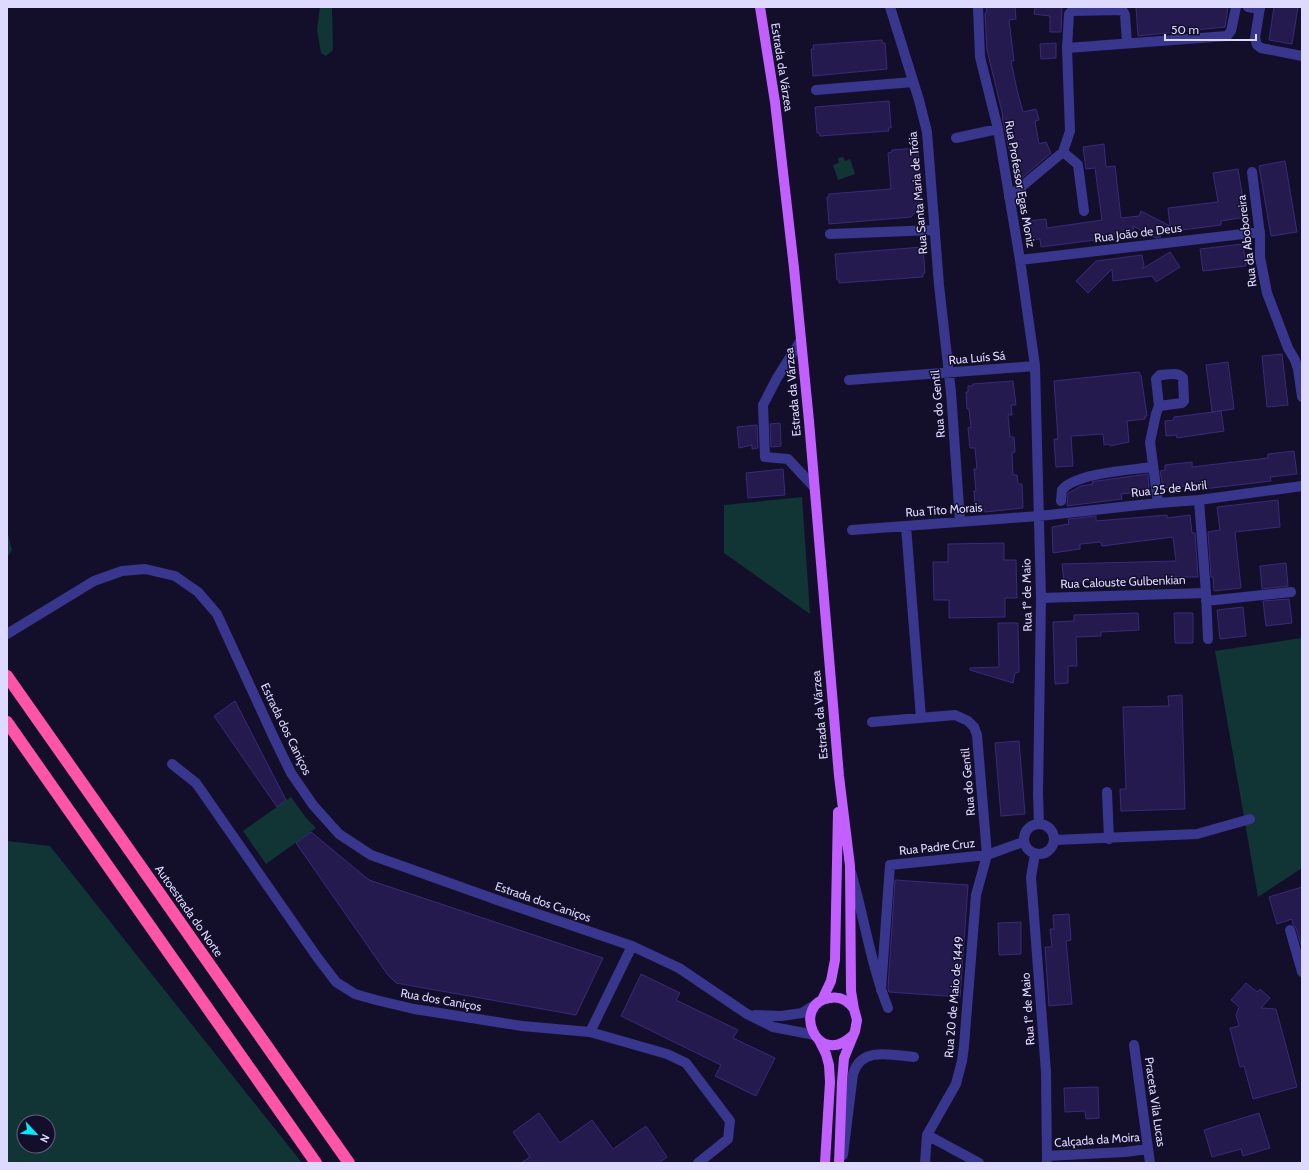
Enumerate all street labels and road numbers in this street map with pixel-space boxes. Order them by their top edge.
street label: Estrada da Várzea [768,22,797,112]
street label: Rua Professor Egas Moniz [1002,119,1039,249]
street label: Rua Santa Maria de Tróia [905,131,930,255]
street label: Rua da Aboboreira [1233,194,1260,288]
street label: Rua João de Deus [1093,220,1183,245]
street label: Estrada da Várzea [781,347,804,437]
street label: Rua Luís Sá [948,348,1006,367]
street label: Rua do Gentil [927,369,948,439]
street label: Rua 25 de Abril [1130,477,1208,500]
street label: Rua Tito Morais [905,499,983,520]
street label: Rua 1º de Maio [1018,558,1035,632]
street label: Rua Calouste Gulbenkian [1060,572,1186,591]
street label: Estrada da Várzea [808,670,831,760]
street label: Estrada dos Caniços [258,680,315,777]
street label: Rua do Gentil [957,747,978,817]
street label: Rua Padre Cruz [898,835,976,858]
street label: Autoestrada do Norte [152,862,227,960]
street label: Estrada dos Caniços [493,878,593,925]
street label: Rua 20 de Maio de 1449 [941,935,966,1058]
street label: Rua 1º de Maio [1017,972,1038,1046]
street label: Rua dos Caniços [399,985,483,1014]
street label: Praceta Vila Lucas [1142,1056,1169,1148]
street label: Calçada da Moira [1054,1129,1140,1150]

